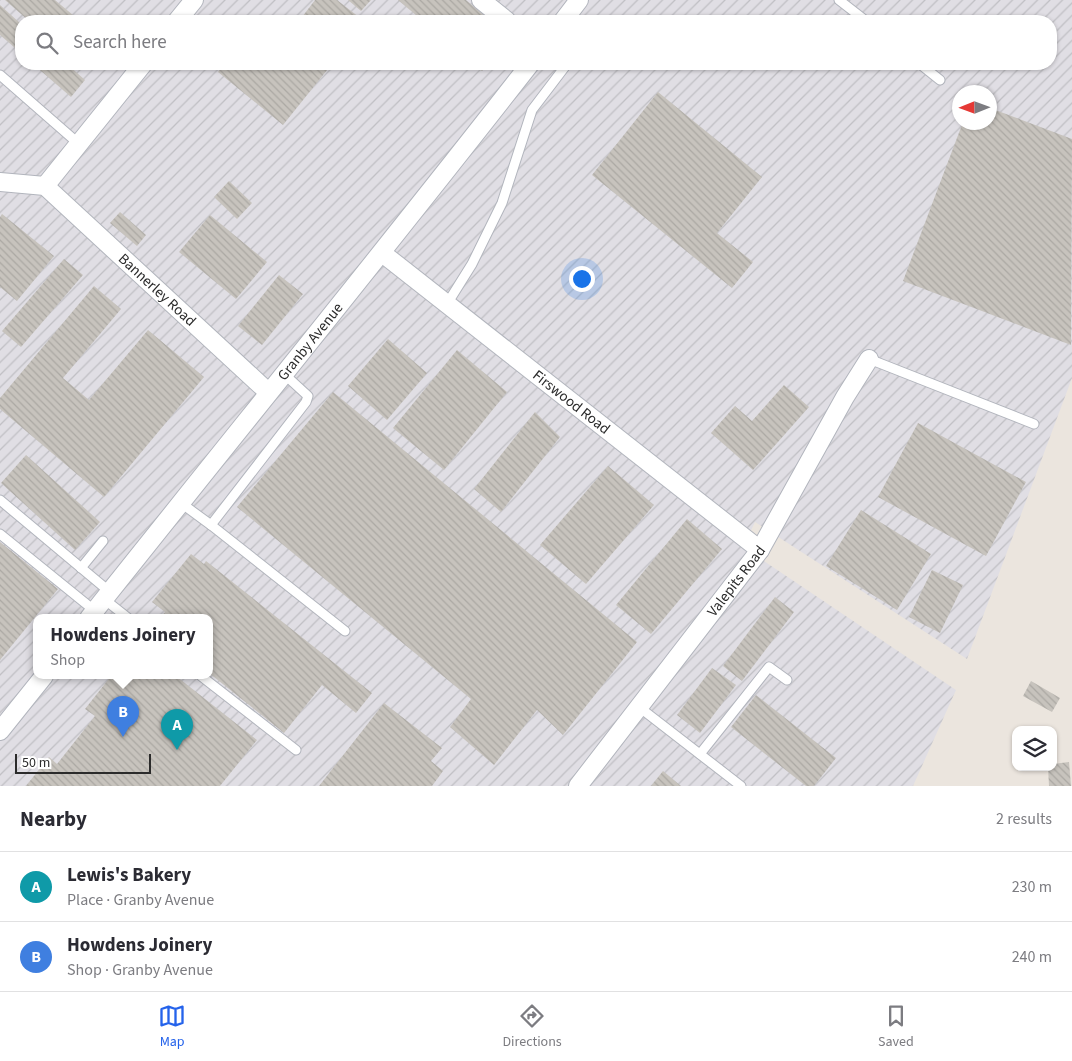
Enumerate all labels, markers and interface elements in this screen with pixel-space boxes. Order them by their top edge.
search box [15,15,1057,70]
icon: search [33,29,61,57]
text: Search here [73,29,167,56]
north arrow [952,85,997,130]
street label: Bannerley Road [114,248,201,331]
your location [569,266,595,292]
street label: Granby Avenue [272,298,348,385]
street label: Firswood Road [528,365,615,439]
street label: Valepits Road [702,541,770,621]
popup [33,614,213,679]
text: Howdens Joinery [50,622,196,649]
text: Shop [50,649,85,671]
pin: B [107,696,139,737]
pin: A [161,709,193,750]
map controls [1012,726,1057,771]
button: layers [1012,726,1057,771]
scale bar [15,751,151,774]
text: 50 m [22,753,50,773]
text: Nearby [20,804,87,834]
text: 2 results [996,808,1052,830]
text: Lewis's Bakery [67,862,191,889]
text: A [31,876,41,898]
text: 230 m [1012,876,1052,898]
text: Place · Granby Avenue [67,889,214,911]
text: Howdens Joinery [67,932,212,959]
text: B [31,946,41,968]
text: 240 m [1012,946,1052,968]
text: Shop · Granby Avenue [67,959,213,981]
tab: Map [158,1002,186,1052]
tab: Directions [502,1002,562,1052]
tab: Saved [878,1002,914,1052]

